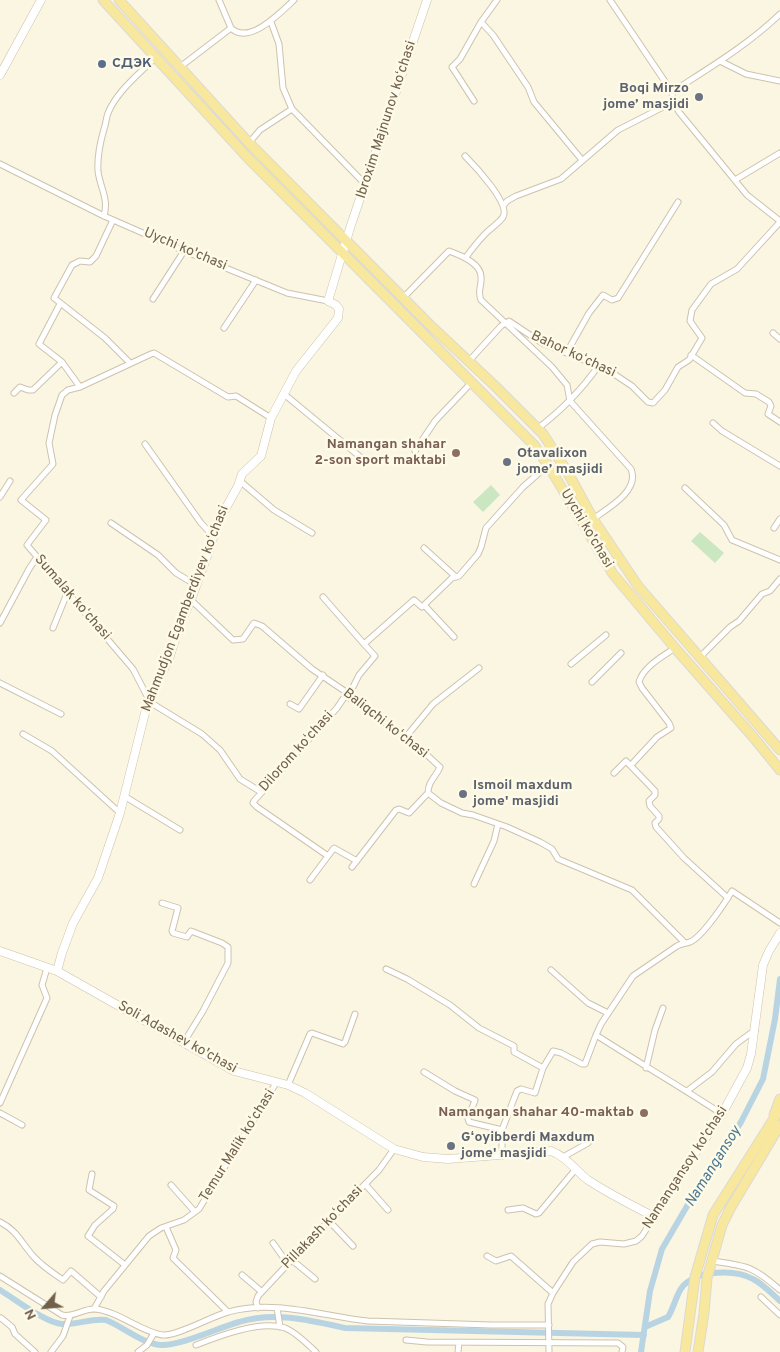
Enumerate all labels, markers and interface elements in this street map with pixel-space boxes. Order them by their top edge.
street label: Ibroxim Majnunov koʻchasi [354,39,420,201]
place label: СДЭК [112,56,152,72]
marker: СДЭК [96,58,108,70]
place label: Boqi Mirzo jome’ masjidi [603,81,689,114]
marker: Boqi Mirzo jome’ masjidi [693,91,705,103]
street label: Uychi ko'chasi [141,225,229,275]
street label: Bahor koʻchasi [528,328,618,382]
place label: Namangan shahar 2-son sport maktabi [314,437,446,470]
place label: Otavalixon jome’ masjidi [517,446,603,478]
marker: Namangan shahar 2-son sport maktabi [450,447,462,459]
marker: Otavalixon jome’ masjidi [501,456,513,468]
street label: Uychi ko'chasi [556,487,616,571]
street label: Mahmudjon Egamberdiyev koʻchasi [139,503,233,715]
street label: Sumalak koʻchasi [30,552,114,644]
street label: Baliqchi koʻchasi [339,685,431,763]
street label: Dilorom koʻchasi [256,708,338,796]
place label: Ismoil maxdum jome' masjidi [473,778,572,810]
marker: Ismoil maxdum jome' masjidi [457,788,469,800]
street label: Soli Adashev ko'chasi [114,998,240,1078]
street label: Temur Malik koʻchasi [197,1087,279,1205]
street label: Namangansoy ko'chasi [640,1103,732,1233]
place label: Namangan shahar 40-maktab [438,1105,634,1121]
marker: Namangan shahar 40-maktab [638,1107,650,1119]
water label: Namangansoy [682,1123,746,1211]
place label: Gʻoyibberdi Maxdum jome' masjidi [461,1130,595,1162]
marker: Gʻoyibberdi Maxdum jome' masjidi [445,1140,457,1152]
street label: Pillakash koʻchasi [279,1183,367,1273]
north arrow [20,1282,70,1332]
text: N [21,1306,41,1322]

